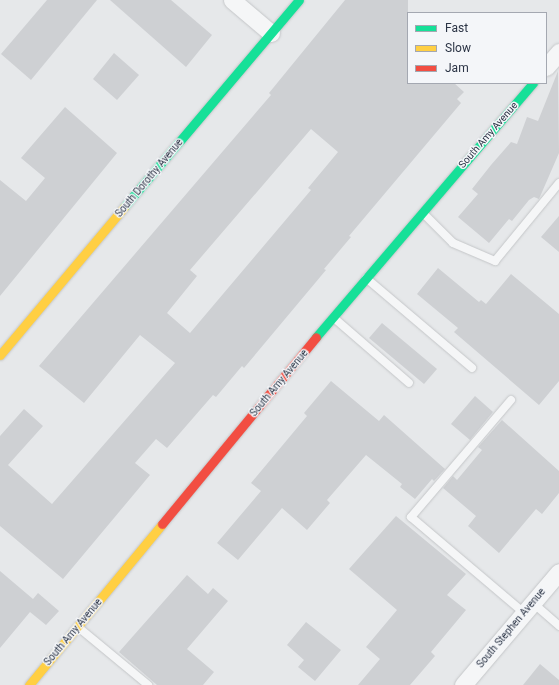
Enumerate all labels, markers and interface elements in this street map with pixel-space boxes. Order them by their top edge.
legend [407,12,547,84]
text: Fast [445,21,468,35]
text: Slow [445,41,471,55]
text: Jam [445,61,469,75]
street label: South Amy Avenue [456,100,520,170]
street label: South Dorothy Avenue [113,136,185,220]
street label: South Amy Avenue [248,347,310,419]
street label: South Stephen Avenue [474,586,548,670]
street label: South Amy Avenue [42,596,104,668]

